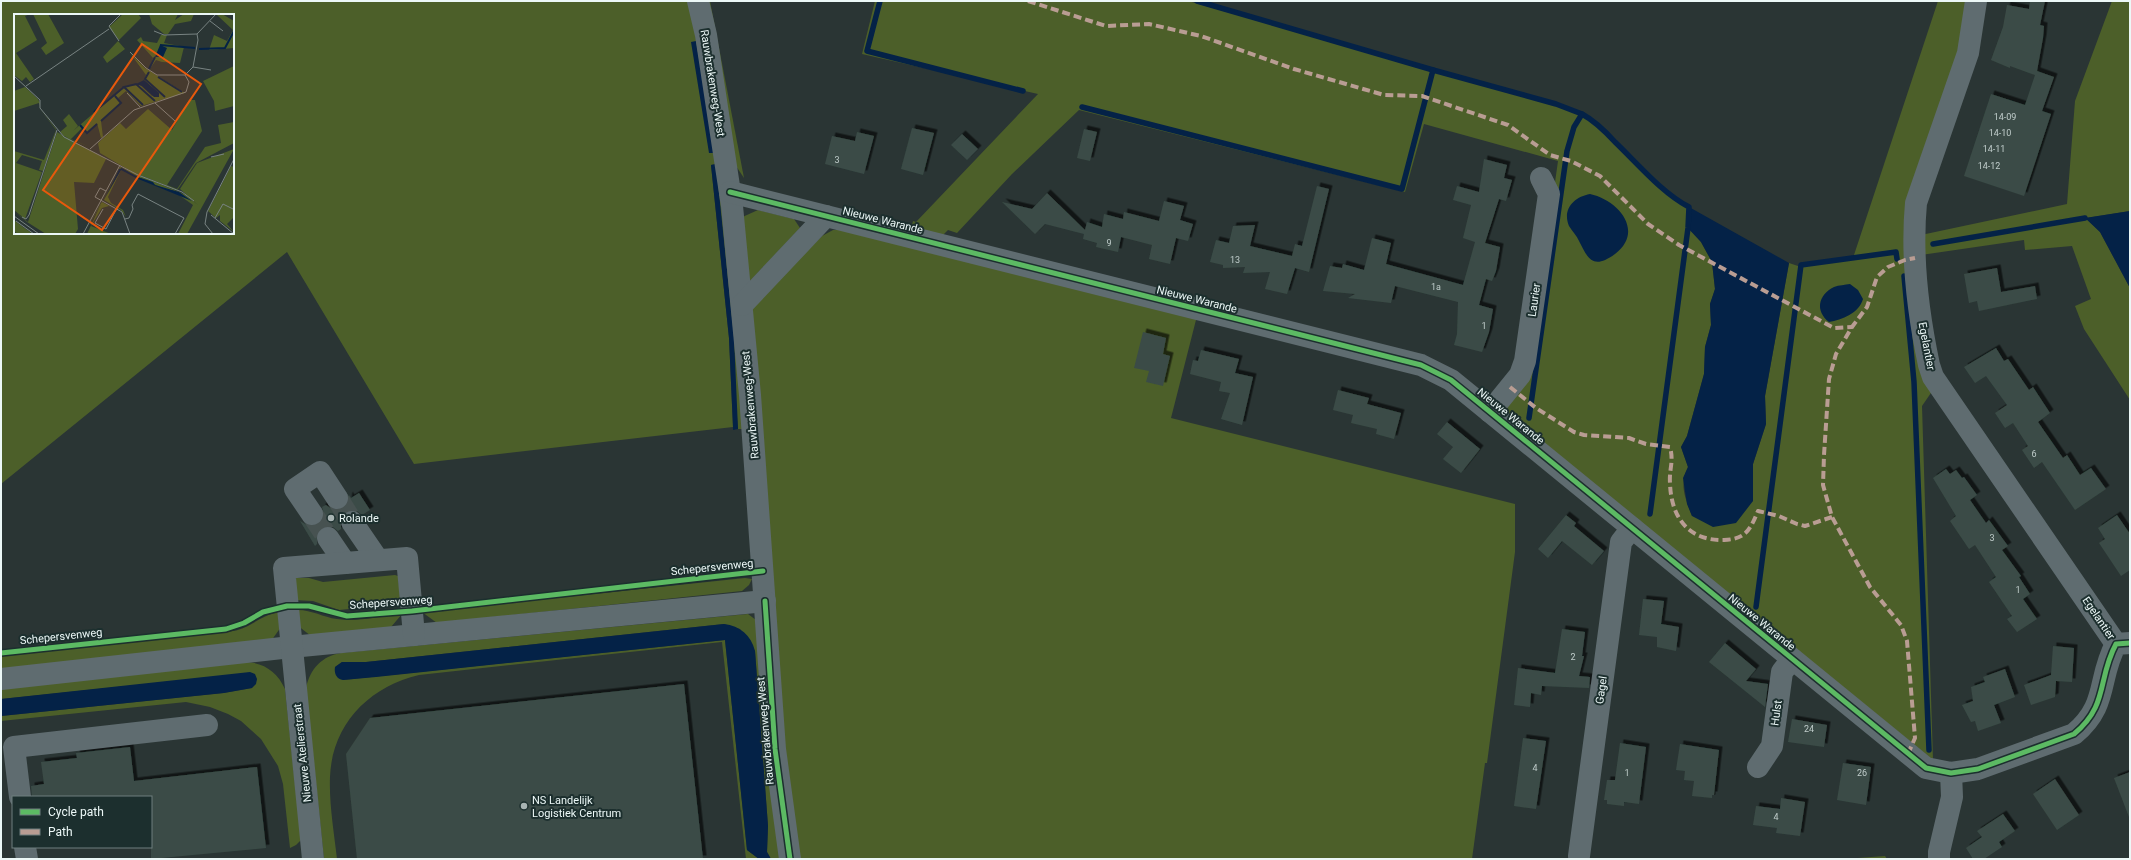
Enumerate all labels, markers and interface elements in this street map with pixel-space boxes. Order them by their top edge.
inset map [14,14,234,234]
street label: Rauwbrakenweg-West [698,29,727,138]
house number: 14-09 [1994,112,2016,122]
house number: 14-10 [1989,128,2011,138]
house number: 14-11 [1983,144,2005,154]
house number: 3 [834,155,840,165]
house number: 14-12 [1978,161,2000,171]
street label: Nieuwe Warande [841,204,925,237]
house number: 9 [1106,238,1112,248]
house number: 13 [1230,255,1240,265]
house number: 1a [1431,282,1441,292]
street label: Laurier [1526,282,1543,318]
street label: Nieuwe Warande [1155,283,1239,316]
house number: 1 [1481,321,1487,331]
street label: Egelantier [1915,321,1938,372]
street label: Rauwbrakenweg-West [739,350,762,459]
street label: Nieuwe Warande [1475,385,1547,447]
house number: 6 [2031,449,2037,459]
place label: Rolande [339,512,379,525]
marker: Rolande [326,513,336,523]
house number: 3 [1989,533,1995,543]
street label: Schepersvenweg [670,557,754,578]
house number: 1 [2015,585,2021,595]
street label: Nieuwe Warande [1726,591,1798,653]
street label: Schepersvenweg [349,593,433,612]
street label: Egelantier [2080,594,2118,642]
street label: Schepersvenweg [19,626,103,647]
house number: 2 [1570,652,1576,662]
street label: Gagel [1593,675,1610,705]
street label: Rauwbrakenweg-West [754,676,777,785]
street label: Hulst [1768,699,1785,727]
street label: Nieuwe Atelierstraat [291,703,314,803]
house number: 24 [1804,724,1814,734]
house number: 4 [1532,763,1538,773]
house number: 1 [1624,768,1630,778]
house number: 26 [1857,768,1867,778]
place label: NS Landelijk Logistiek Centrum [532,794,621,820]
legend [12,796,152,848]
marker: NS Landelijk Logistiek Centrum [519,801,529,811]
text: Cycle path [48,805,104,819]
house number: 4 [1773,812,1779,822]
text: Path [48,825,73,839]

